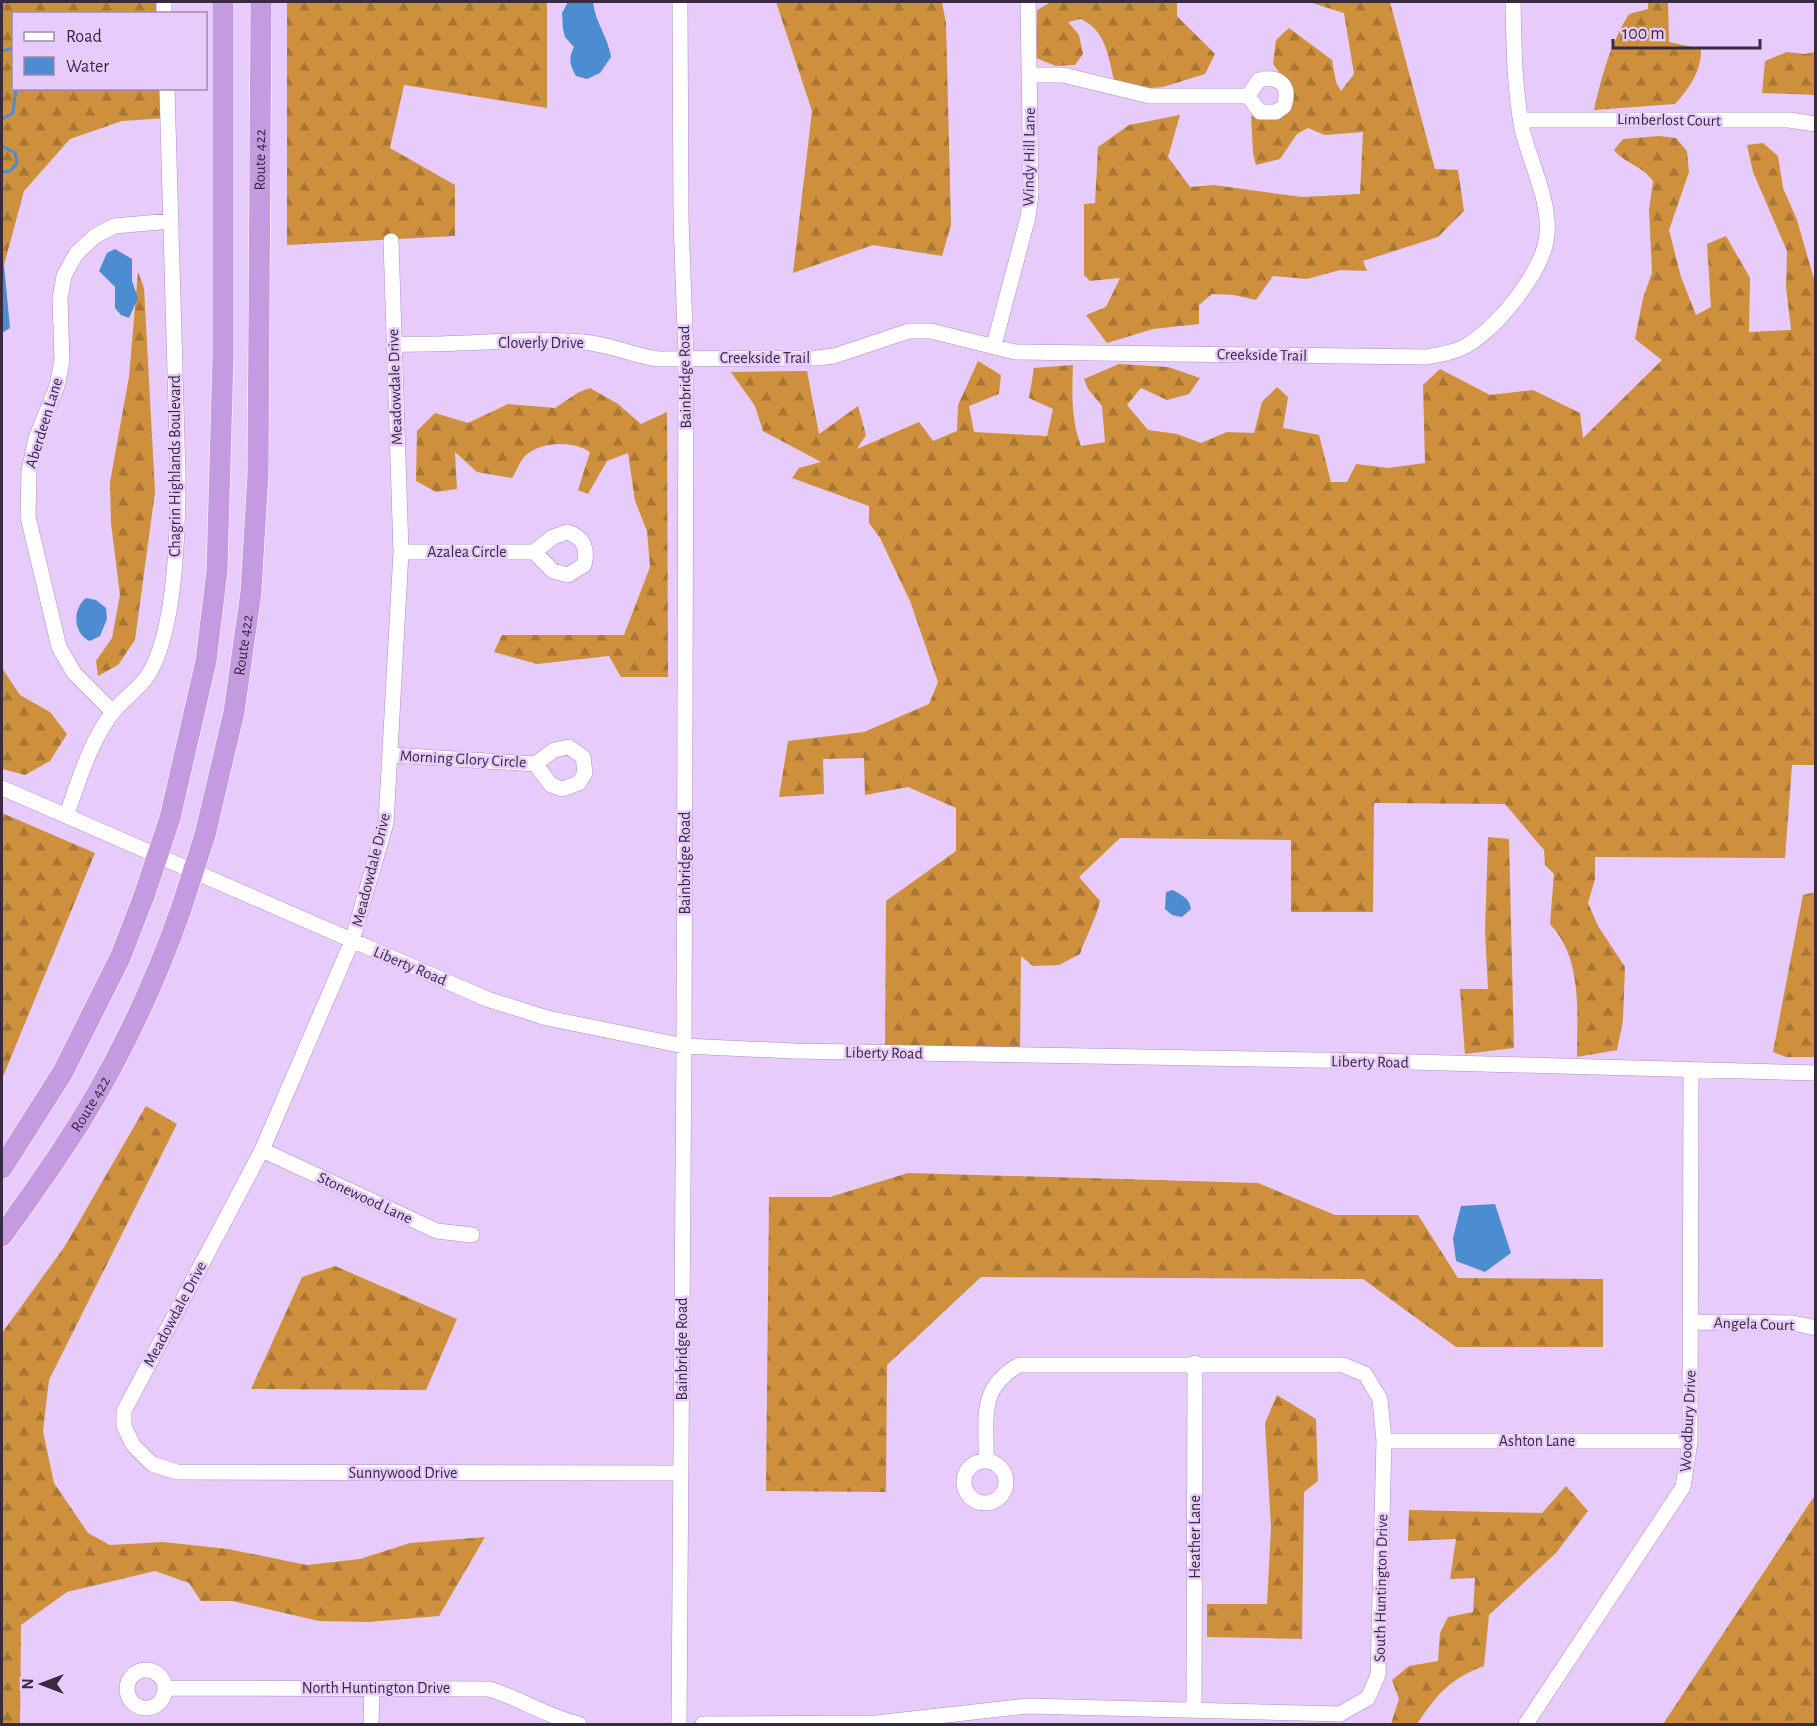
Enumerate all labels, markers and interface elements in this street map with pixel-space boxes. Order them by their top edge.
legend [12,12,207,90]
scale bar [1613,12,1760,50]
text: 100 m [1622,25,1665,43]
text: Road [66,28,102,46]
text: Water [66,58,109,76]
street label: Windy Hill Lane [1020,107,1039,207]
street label: Limberlost Court [1617,111,1721,129]
street label: Route 422 [252,129,268,191]
street label: Bainbridge Road [676,325,694,429]
street label: Meadowdale Drive [385,329,405,445]
street label: Cloverly Drive [498,335,584,352]
street label: Creekside Trail [1217,346,1307,364]
street label: Creekside Trail [720,350,810,366]
street label: Chagrin Highlands Boulevard [167,375,183,557]
street label: Aberdeen Lane [23,376,65,470]
street label: Azalea Circle [427,544,507,560]
street label: Route 422 [231,613,256,677]
street label: Morning Glory Circle [399,748,527,771]
street label: Bainbridge Road [677,811,693,915]
street label: Meadowdale Drive [349,812,393,928]
street label: Liberty Road [371,943,449,989]
street label: Liberty Road [845,1044,923,1063]
street label: Liberty Road [1331,1053,1409,1072]
street label: Route 422 [68,1074,113,1135]
street label: Stonewood Lane [315,1169,415,1227]
street label: Meadowdale Drive [141,1259,209,1369]
street label: Bainbridge Road [674,1297,690,1401]
street label: Angela Court [1713,1315,1795,1333]
street label: Woodbury Drive [1677,1370,1700,1472]
street label: Ashton Lane [1499,1433,1575,1449]
street label: Sunnywood Drive [349,1465,457,1482]
street label: Heather Lane [1187,1495,1203,1579]
street label: South Huntington Drive [1372,1514,1390,1662]
north arrow [12,1654,72,1714]
text: N [20,1678,36,1690]
street label: North Huntington Drive [302,1680,450,1696]

